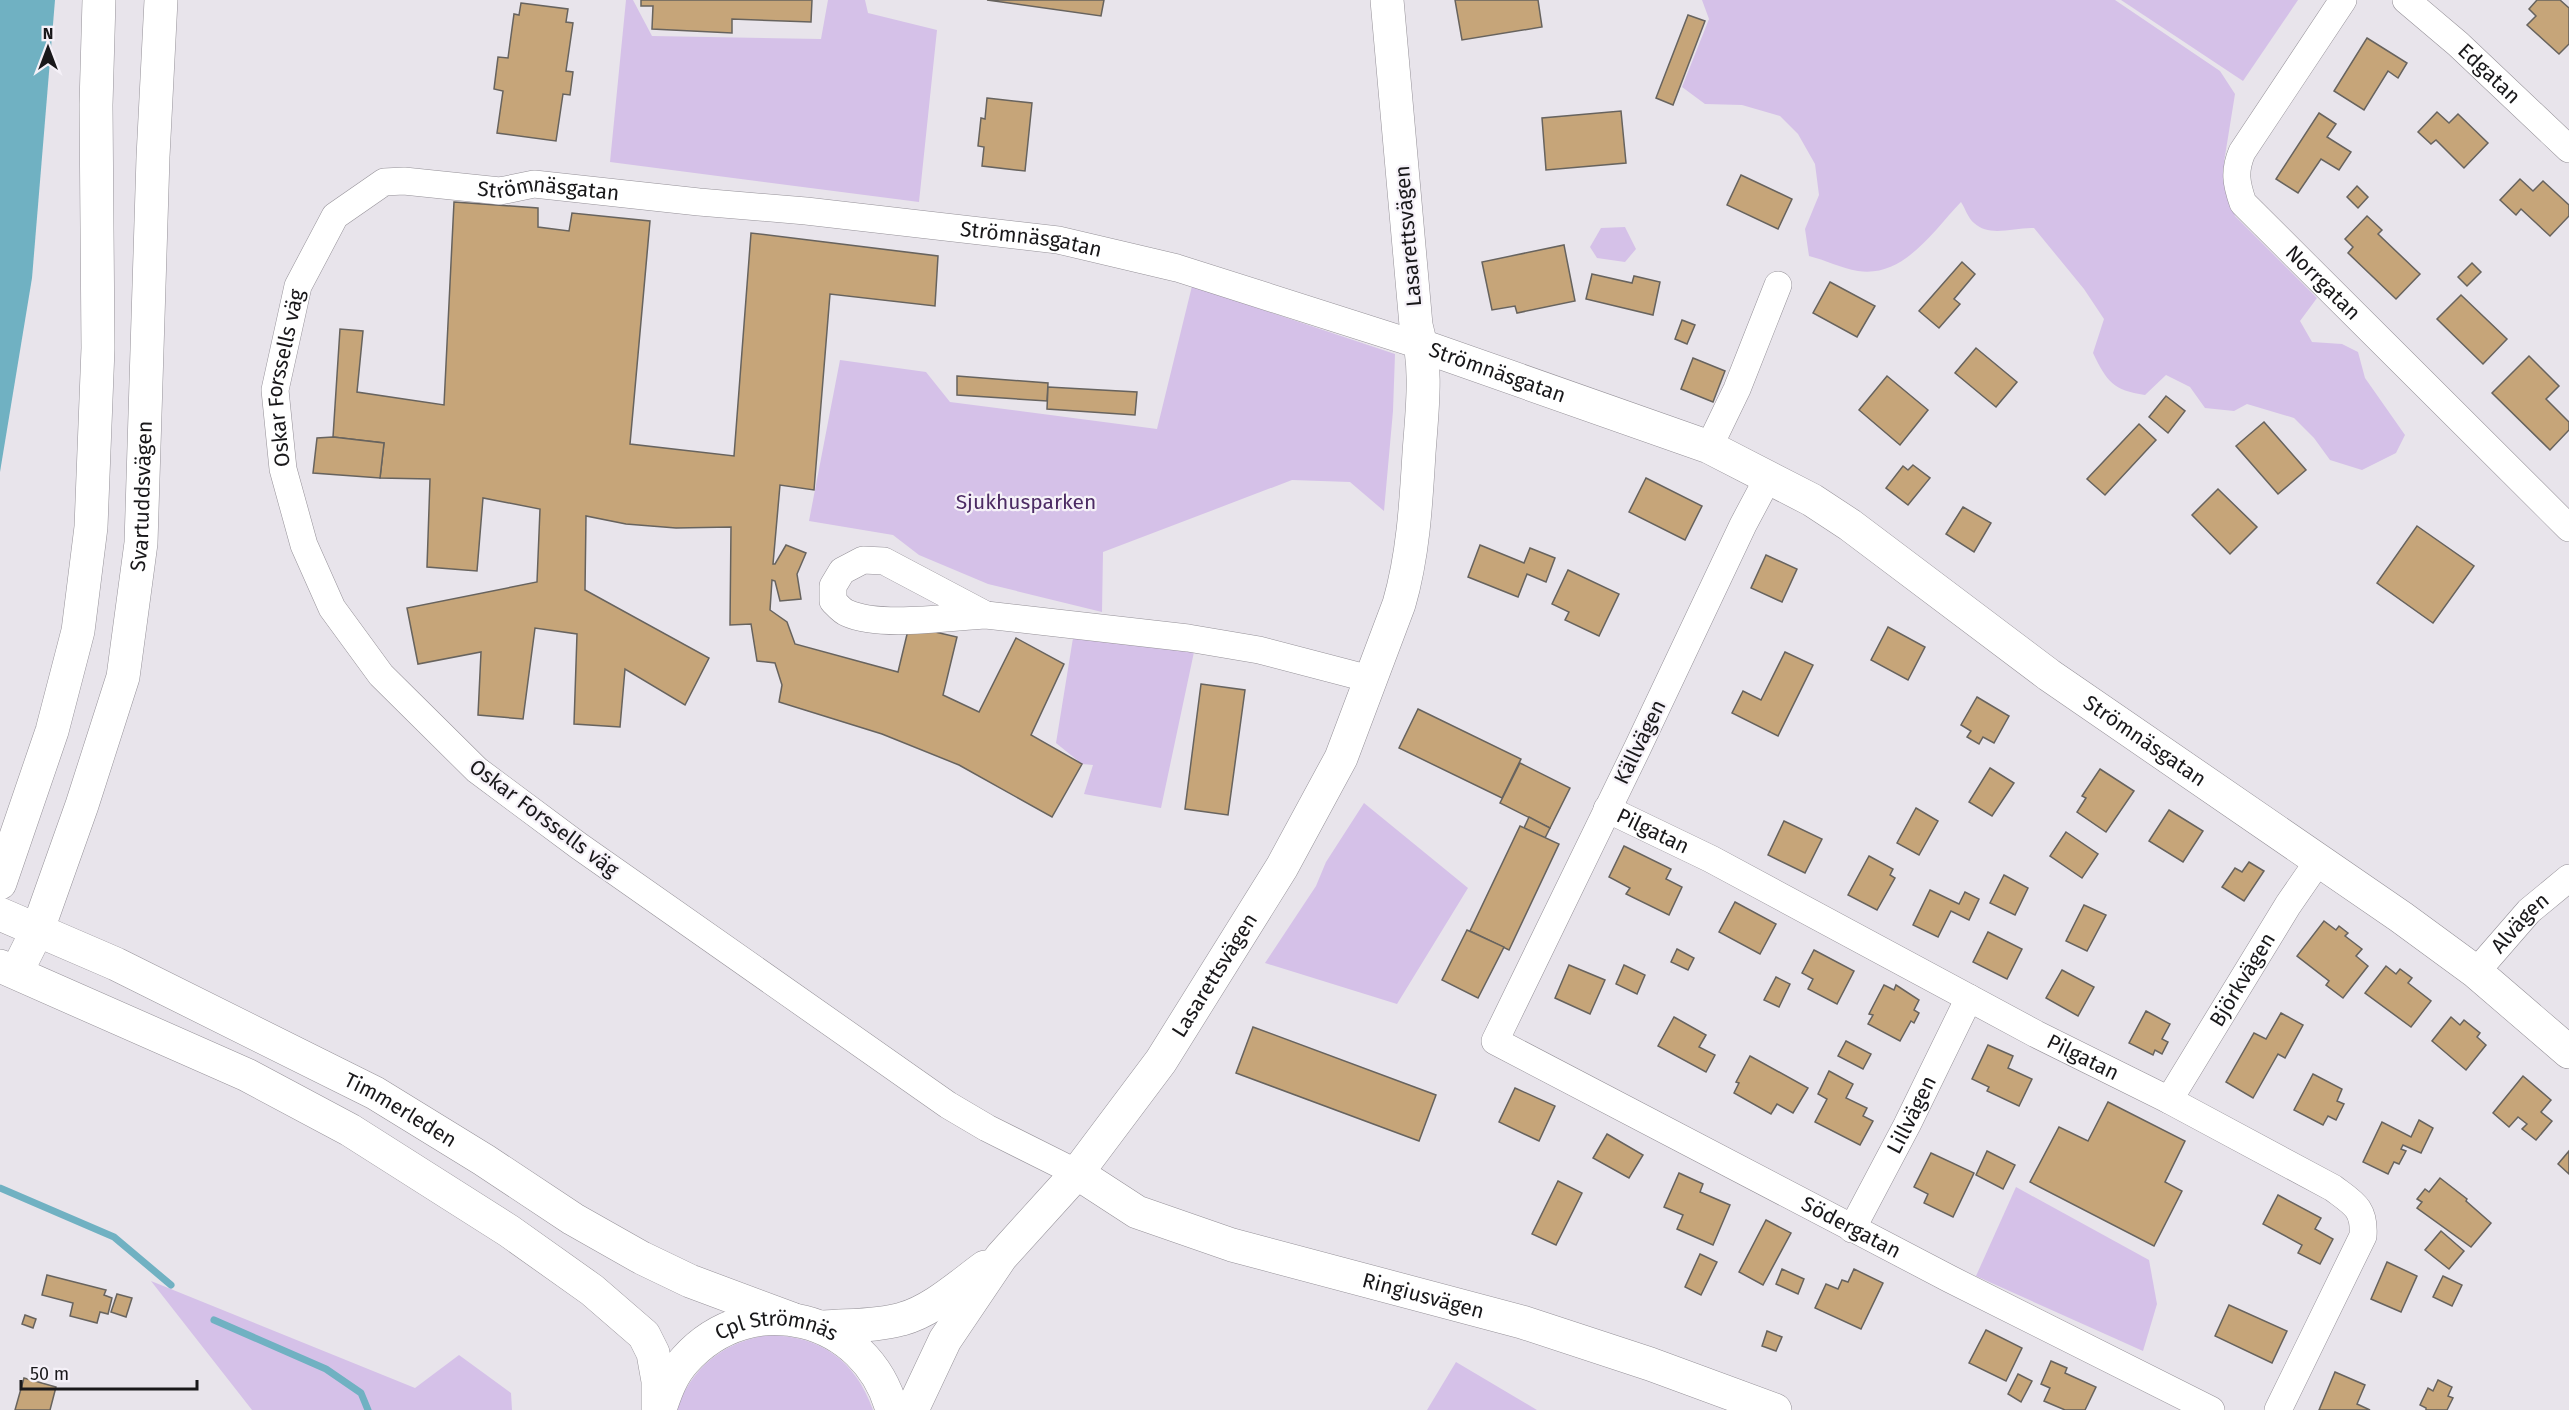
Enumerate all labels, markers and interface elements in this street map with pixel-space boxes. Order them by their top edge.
north arrow [18,18,78,78]
text: N [43,24,53,43]
street label: Edgatan [2452,38,2526,109]
street label: Lasarettsvägen [1389,164,1427,308]
street label: Strömnäsgatan [476,171,621,206]
street label: Strömnäsgatan [959,216,1105,263]
street label: Norrgatan [2280,240,2366,326]
street label: Oskar Forssells väg [262,287,310,468]
street label: Strömnäsgatan [1426,337,1569,409]
street label: Svartuddsvägen [124,420,158,573]
park label: Sjukhusparken [956,489,1096,515]
street label: Strömnäsgatan [2078,690,2211,792]
street label: Källvägen [1608,695,1672,789]
street label: Oskar Forssells väg [464,753,624,883]
street label: Pilgatan [1612,803,1693,860]
street label: Alvägen [2485,887,2554,958]
street label: Lasarettsvägen [1166,908,1263,1042]
street label: Björkvägen [2204,928,2281,1031]
street label: Pilgatan [2043,1028,2123,1086]
street label: Timmerleden [340,1067,461,1153]
street label: Lillvägen [1881,1071,1942,1158]
street label: Södergatan [1797,1191,1905,1264]
street label: Ringiusvägen [1359,1267,1487,1324]
street label: Cpl Strömnäs [710,1305,843,1347]
scale bar [21,1353,196,1391]
text: 50 m [30,1363,69,1385]

